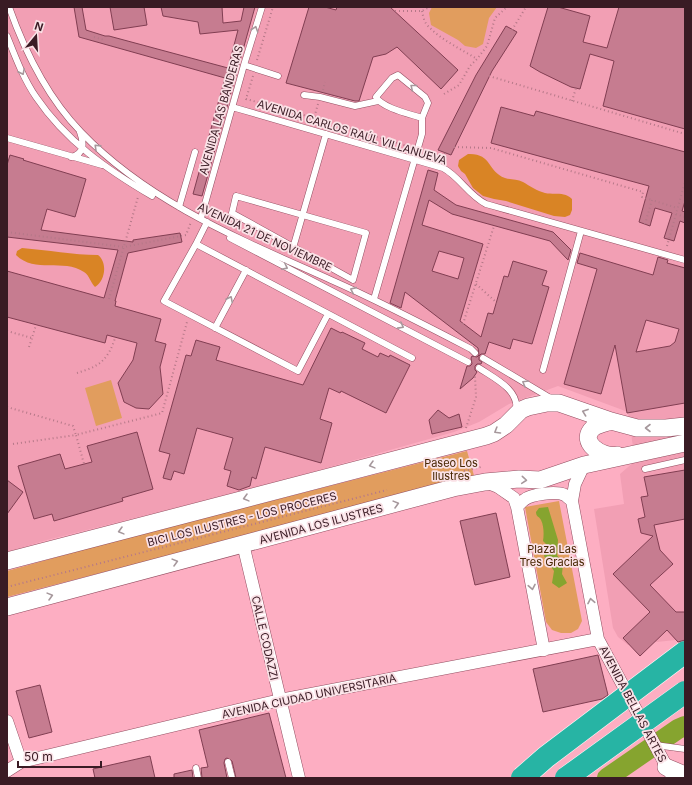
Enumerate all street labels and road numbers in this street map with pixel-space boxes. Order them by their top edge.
street label: AVENIDA LAS BANDERAS [196,44,246,176]
street label: AVENIDA CARLOS RAÚL VILLANUEVA [256,96,449,168]
street label: AVENIDA 21 DE NOVIEMBRE [196,200,334,274]
street label: BICI LOS ILUSTRES - LOS PROCERES [146,489,338,549]
street label: AVENIDA LOS ILUSTRES [258,501,384,547]
street label: CALLE CODAZZI [249,595,281,681]
street label: AVENIDA BELLAS ARTES [596,643,670,765]
street label: AVENIDA CIUDAD UNIVERSITARIA [220,671,398,721]

